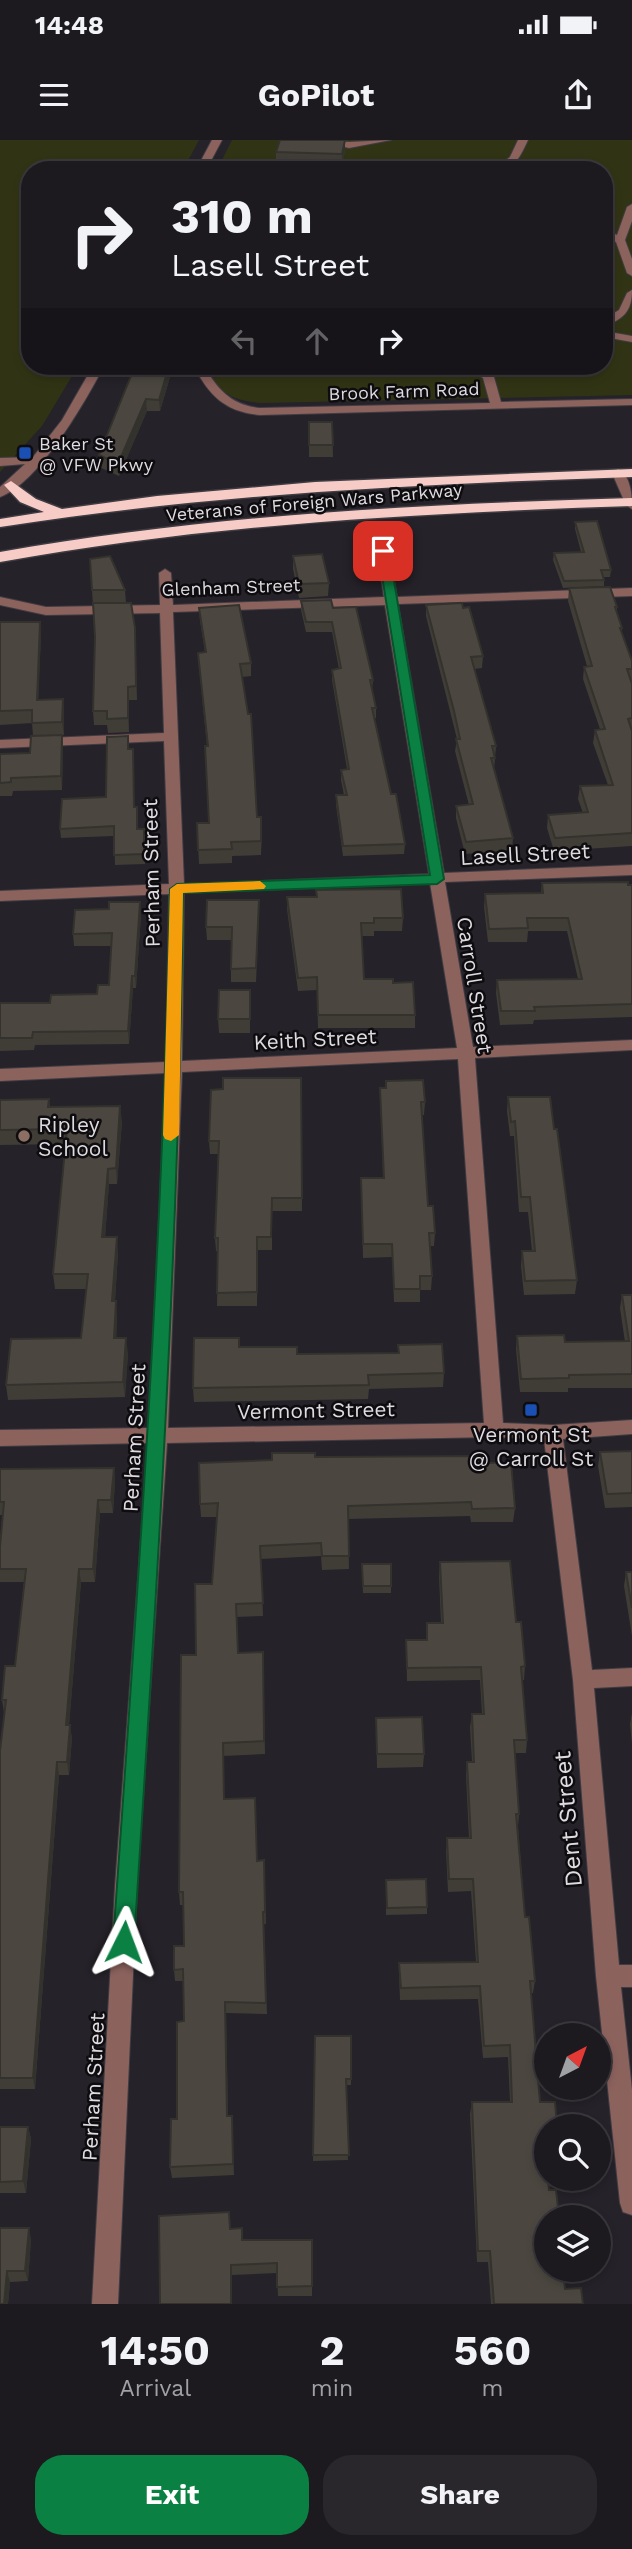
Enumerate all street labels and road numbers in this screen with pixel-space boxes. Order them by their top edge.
street label: Brook Farm Road [328,378,480,404]
street label: Veterans of Foreign Wars Parkway [165,479,464,525]
street label: Glenham Street [161,574,301,600]
street label: Perham Street [137,798,165,947]
street label: Lasell Street [459,838,591,870]
street label: Carroll Street [452,915,498,1055]
street label: Keith Street [253,1023,377,1055]
street label: Perham Street [118,1363,150,1513]
street label: Vermont Street [237,1396,395,1424]
street label: Dent Street [548,1750,588,1888]
street label: Perham Street [77,2012,109,2162]

